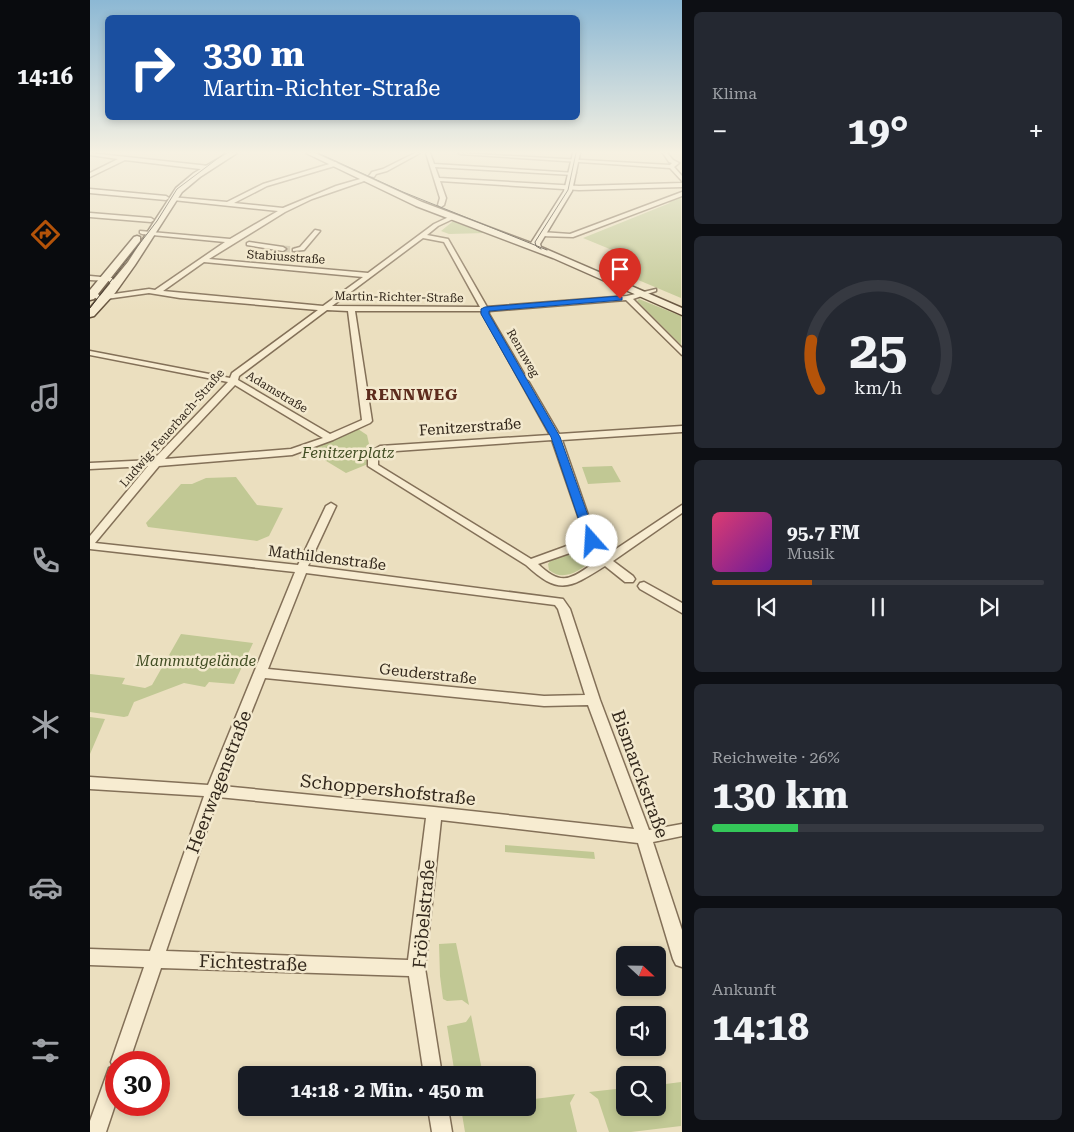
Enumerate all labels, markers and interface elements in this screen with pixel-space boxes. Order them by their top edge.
text: 330 m [203,34,304,75]
icon: right [120,35,185,100]
text: 14:16 [17,64,73,89]
text: Martin-Richter-Straße [203,76,440,101]
text: Klima [712,84,757,103]
text: 19° [847,109,909,153]
text: − [712,115,728,148]
text: + [1028,115,1044,148]
icon: directions [28,217,63,252]
street label: Stabiusstraße [246,247,326,267]
pin [599,248,641,299]
icon: arrive [606,255,634,283]
street label: Martin-Richter-Straße [334,289,464,305]
text: 25 [849,320,907,381]
street label: Rennweg [504,326,542,380]
street label: Ludwig-Feuerbach-Straße [117,366,227,490]
street label: Adamstraße [244,368,311,416]
text: km/h [854,377,902,398]
icon: music [28,380,63,415]
district label: RENNWEG [366,385,458,404]
street label: Fenitzerstraße [418,414,522,440]
park label: Fenitzerplatz [301,444,395,462]
position arrow [565,514,617,566]
text: 95.7 FM [787,521,860,544]
street label: Mathildenstraße [267,542,387,574]
icon: phone [28,543,63,578]
text: Musik [787,544,835,563]
icon: previous [753,593,781,621]
icon: pause [864,593,892,621]
icon: next [975,593,1003,621]
park label: Mammutgelände [135,652,257,670]
street label: Geuderstraße [378,660,478,688]
icon: climate [28,707,63,742]
street label: Heerwagenstraße [182,707,256,856]
street label: Bismarckstraße [608,707,673,841]
text: Reichweite · 26% [712,748,840,767]
street label: Schoppershofstraße [299,770,477,809]
text: 130 km [712,773,848,817]
street label: Fröbelstraße [408,859,439,969]
icon: car [28,870,63,905]
north arrow [616,946,666,996]
map controls [616,946,666,1116]
street label: Fichtestraße [199,950,307,975]
text: Ankunft [712,980,776,999]
text: 14:18 [712,1005,809,1049]
button: sound [616,1006,666,1056]
icon: filters [28,1033,63,1068]
speed limit sign: 30 [105,1051,170,1116]
button: search [616,1066,666,1116]
text: 14:18 · 2 Min. · 450 m [290,1079,484,1102]

